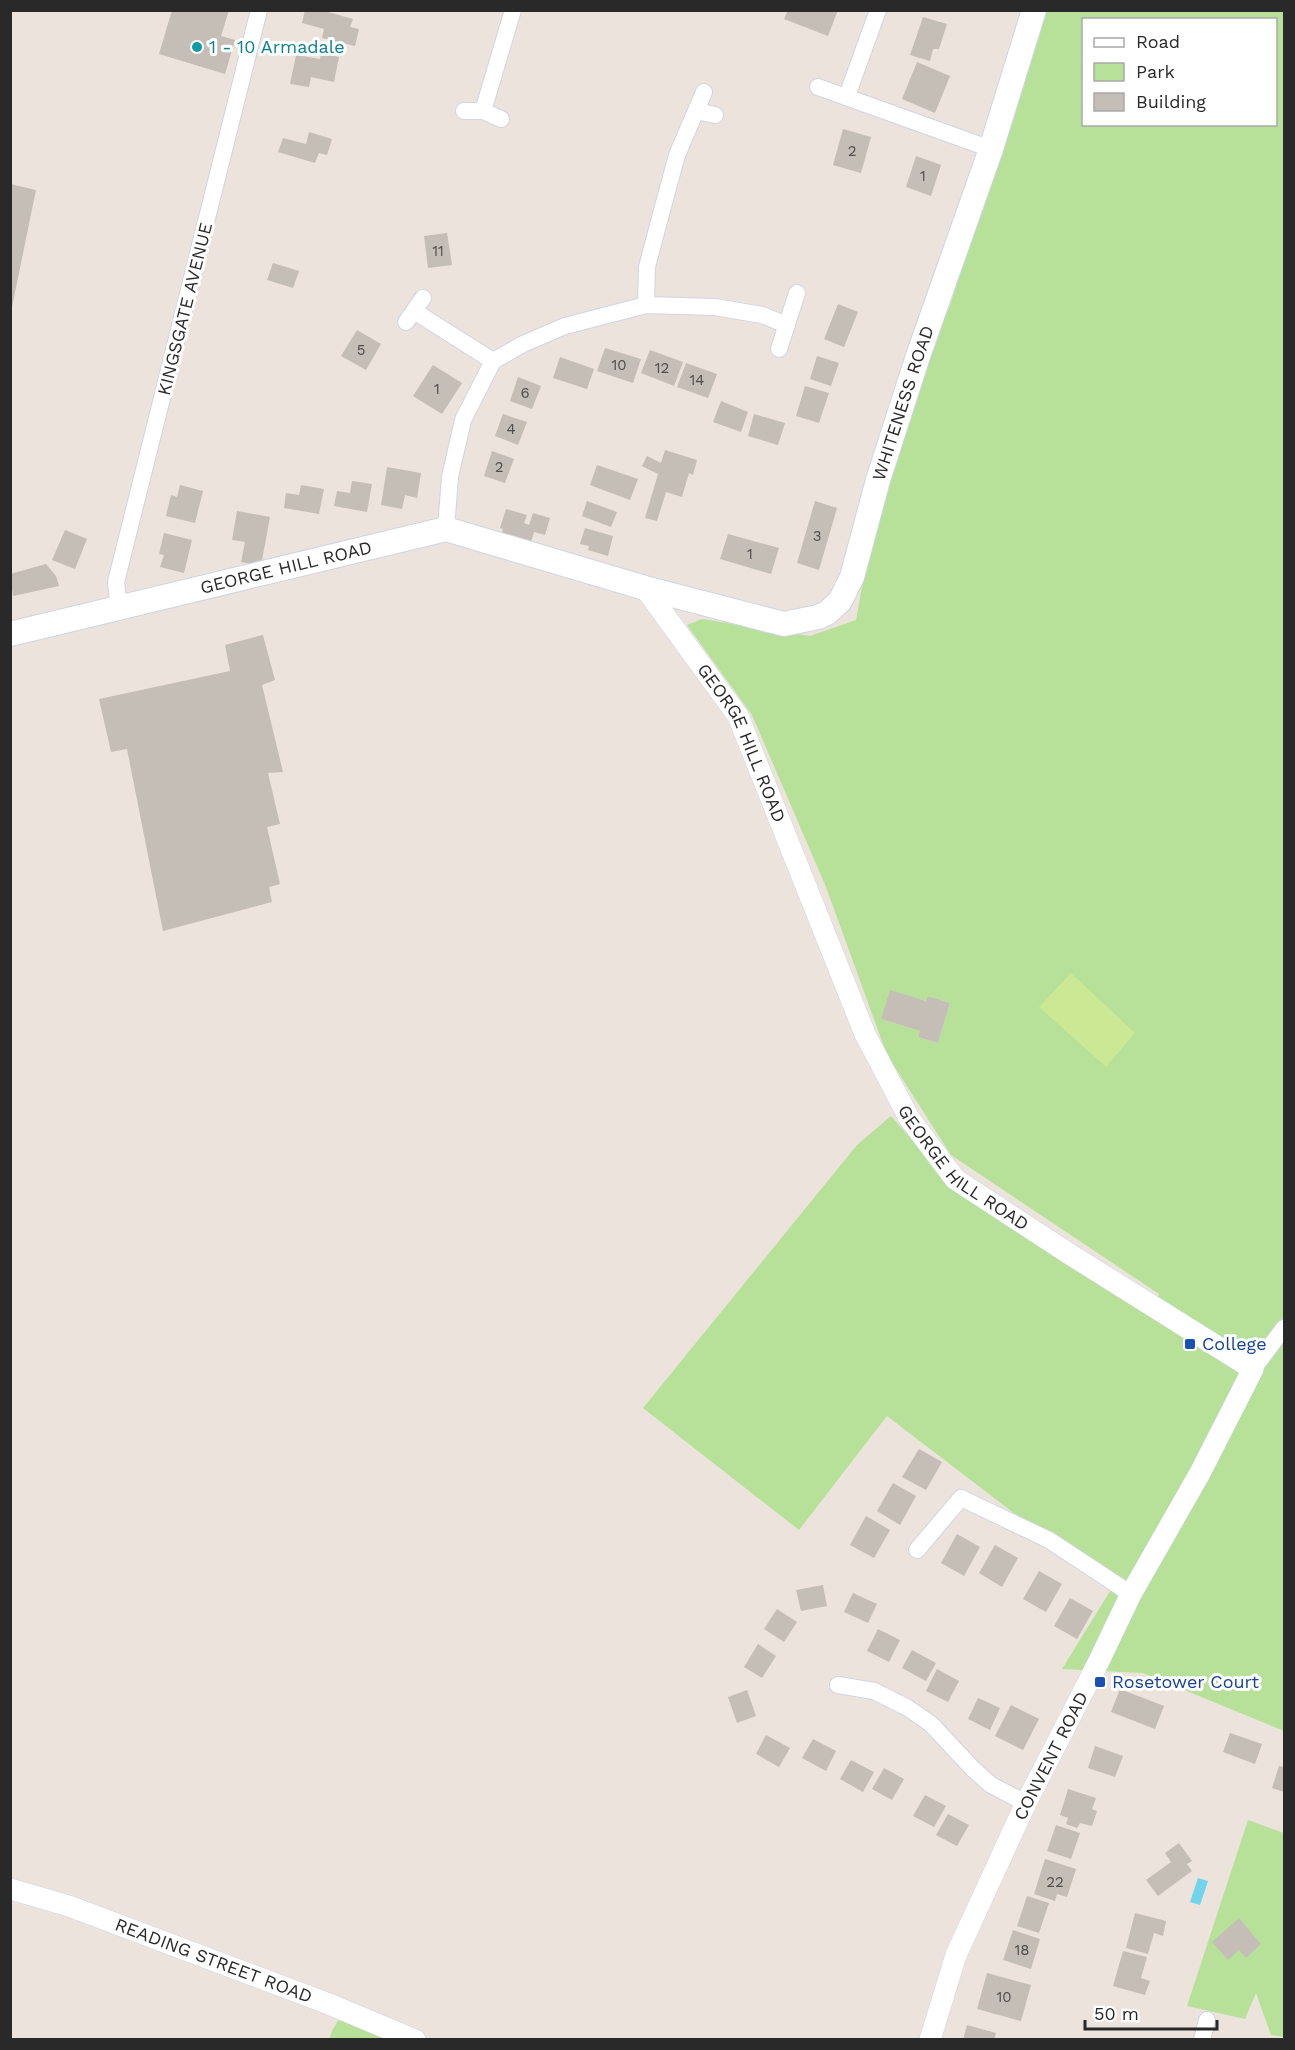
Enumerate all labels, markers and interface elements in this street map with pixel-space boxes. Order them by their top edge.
legend [1082,18,1277,126]
text: Road [1136,31,1180,52]
place label: 1 - 10 Armadale [209,36,345,57]
marker: 1 - 10 Armadale [190,40,204,54]
text: Park [1136,61,1175,82]
text: Building [1136,91,1206,112]
house number: 2 [848,142,856,160]
house number: 1 [920,167,926,185]
street label: KINGSGATE AVENUE [153,220,216,397]
house number: 11 [432,242,444,260]
street label: WHITENESS ROAD [867,323,938,483]
house number: 5 [357,341,365,359]
house number: 10 [611,356,627,374]
house number: 12 [655,359,669,377]
house number: 14 [689,371,705,389]
house number: 1 [434,380,440,398]
house number: 6 [520,384,530,402]
house number: 4 [506,420,516,438]
house number: 2 [495,458,503,476]
house number: 3 [813,527,821,545]
street label: GEORGE HILL ROAD [198,536,374,598]
house number: 1 [747,545,753,563]
street label: GEORGE HILL ROAD [693,659,790,825]
street label: GEORGE HILL ROAD [894,1101,1033,1235]
place label: College [1202,1333,1267,1354]
marker: College [1183,1337,1197,1351]
place label: Rosetower Court [1112,1671,1259,1692]
marker: Rosetower Court [1093,1675,1107,1689]
street label: CONVENT ROAD [1009,1688,1092,1824]
house number: 22 [1046,1873,1064,1891]
street label: READING STREET ROAD [112,1913,315,2007]
house number: 18 [1014,1941,1030,1959]
house number: 10 [996,1988,1012,2006]
scale bar [1085,1993,1217,2031]
text: 50 m [1094,2003,1139,2024]

